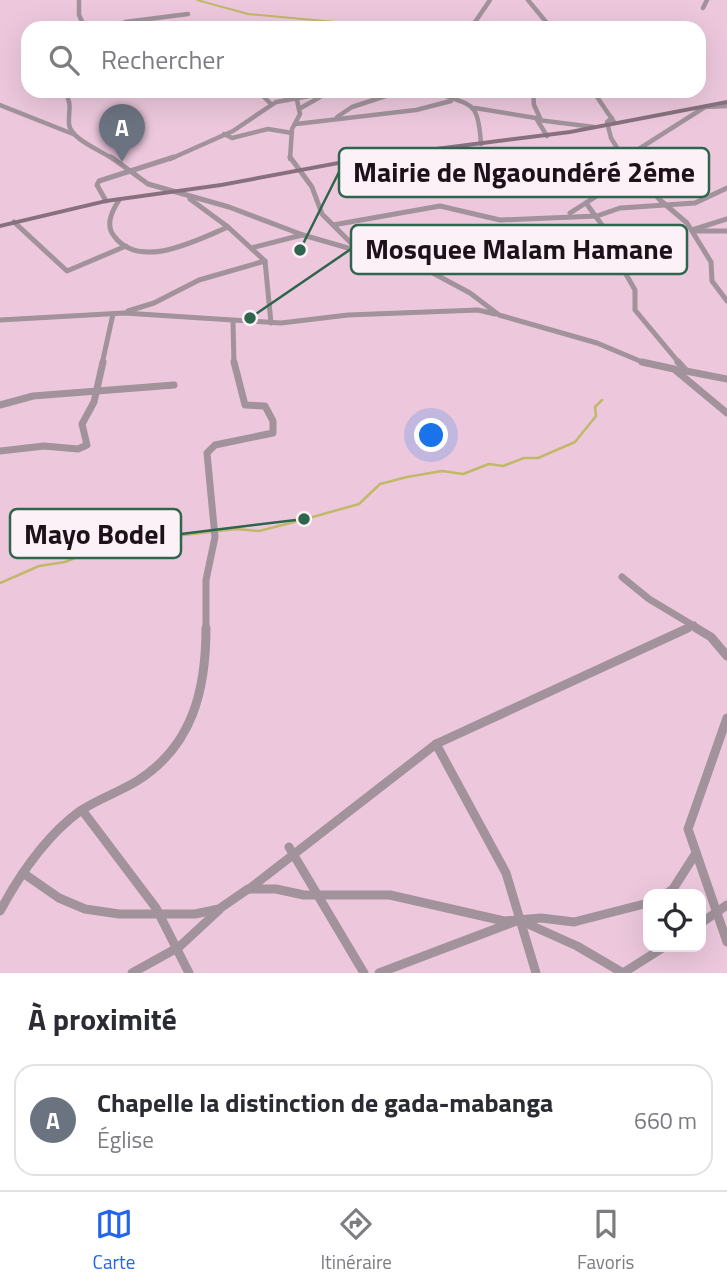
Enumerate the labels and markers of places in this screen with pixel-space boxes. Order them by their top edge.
pin: A [99,104,145,162]
callout: Mairie de Ngaoundéré 2éme [339,148,709,197]
callout: Mosquee Malam Hamane [351,225,687,274]
callout: Mayo Bodel [10,509,181,558]

